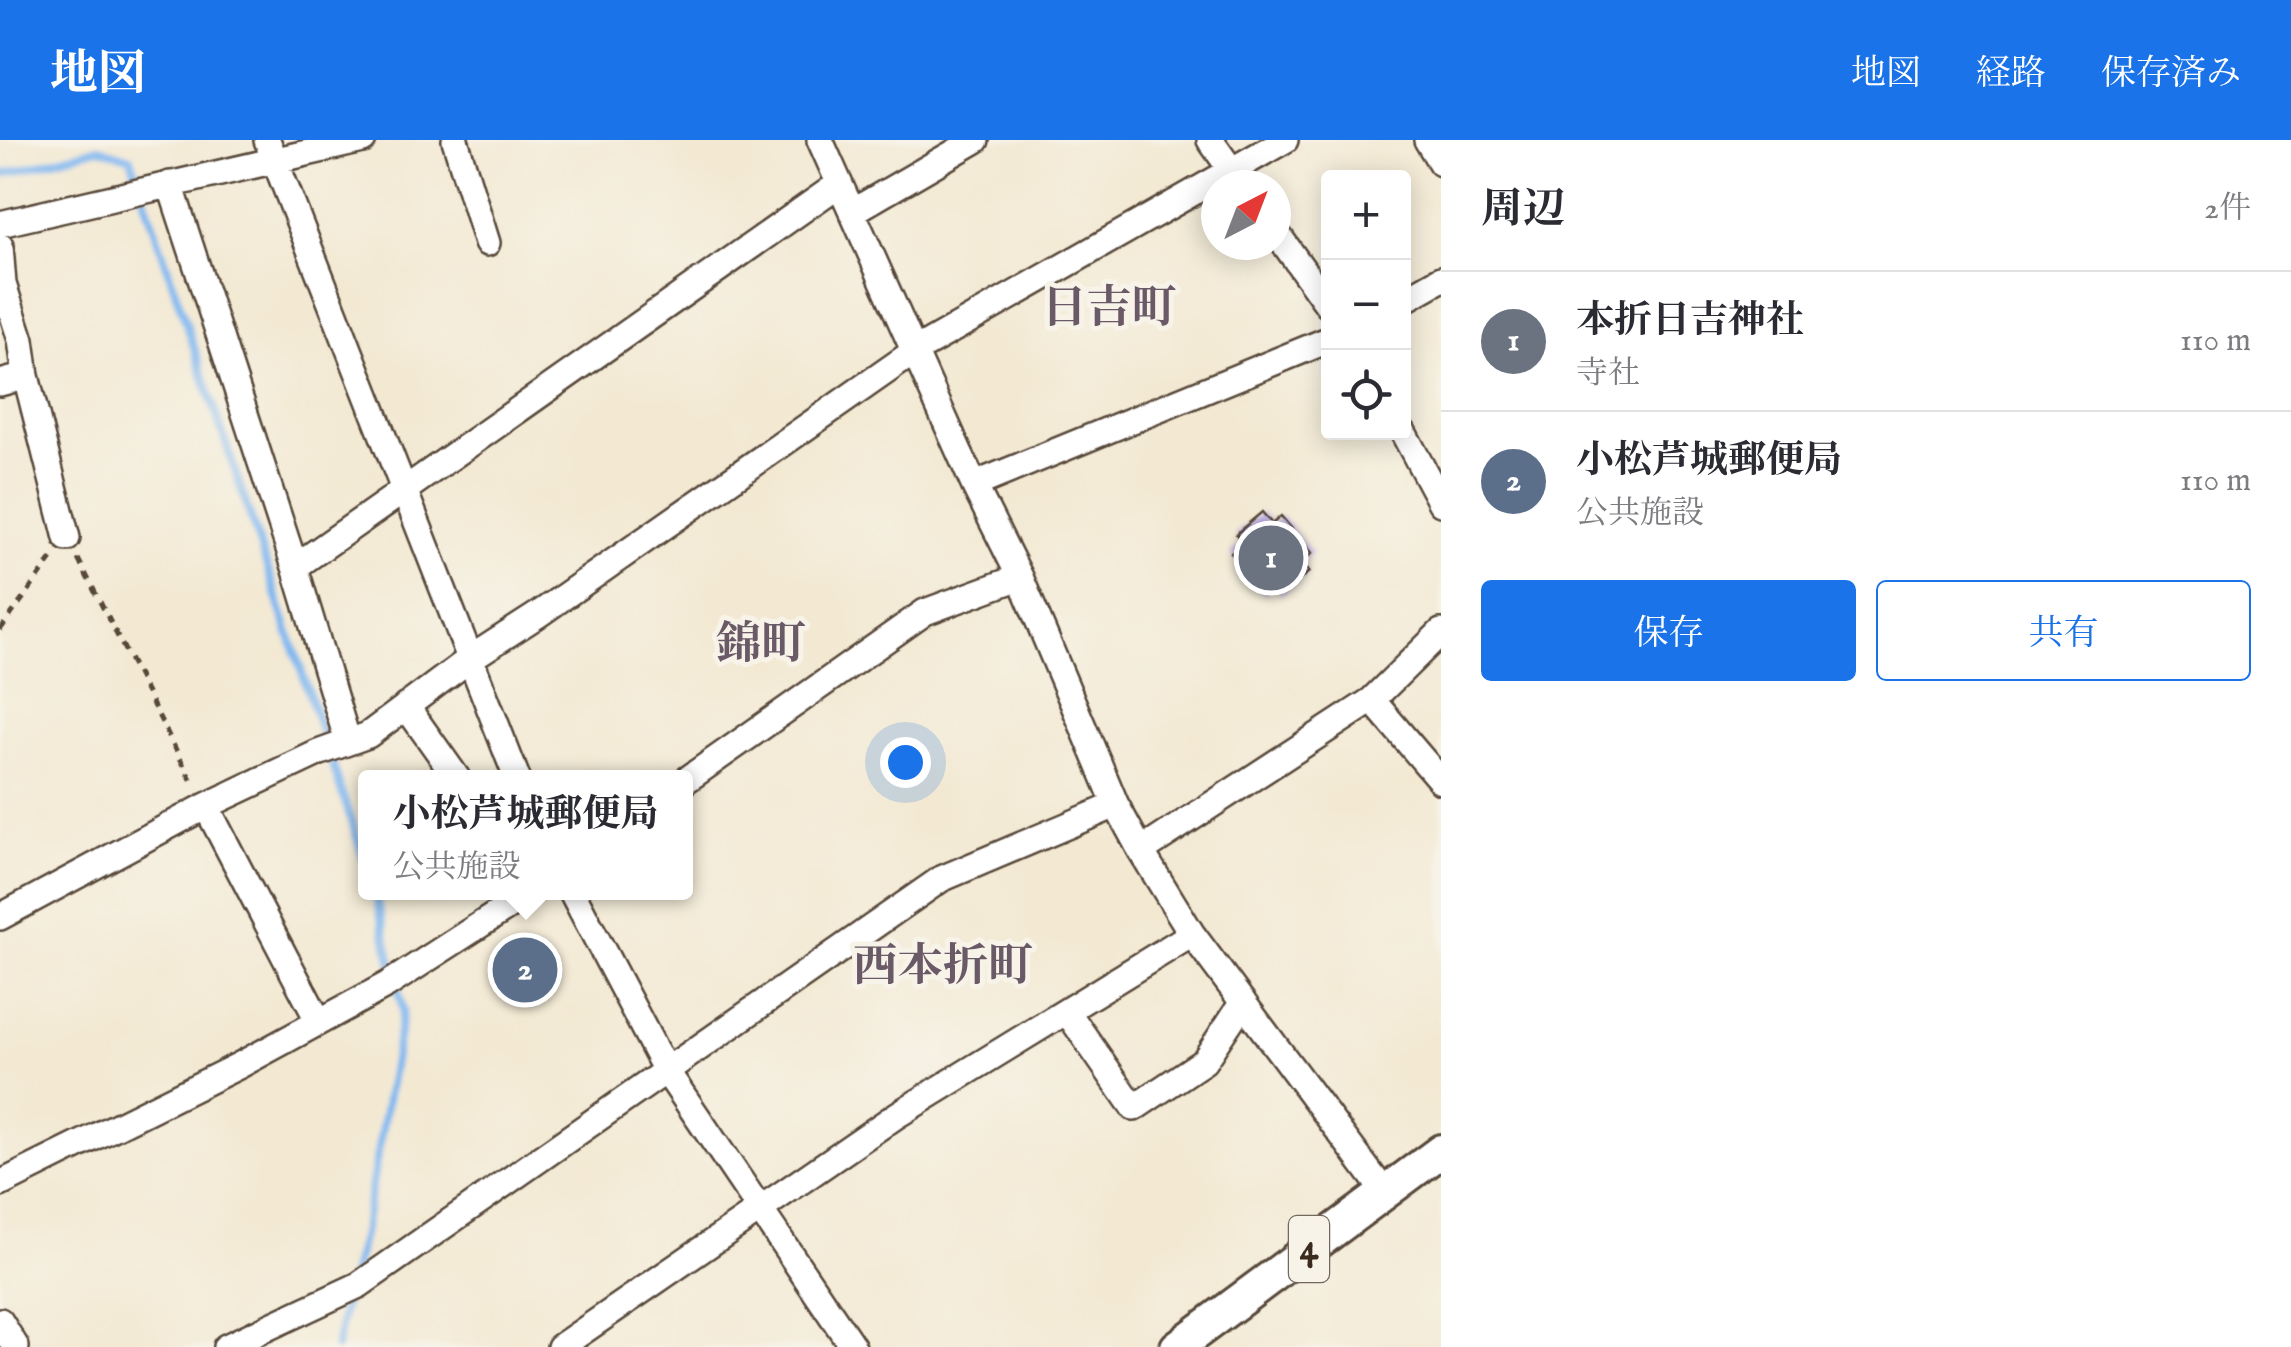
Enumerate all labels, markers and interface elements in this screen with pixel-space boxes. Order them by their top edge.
text: 地図 [50,46,146,106]
text: 地図 [1851,52,1921,97]
text: 経路 [1976,52,2046,97]
text: 保存済み [2101,52,2241,97]
north arrow [1201,170,1291,260]
map controls [1321,170,1411,440]
button: + [1321,170,1411,260]
text: 周辺 [1481,184,1565,237]
text: 2件 [2204,189,2251,230]
button: − [1321,260,1411,350]
district label: 日吉町 [1041,281,1177,338]
text: 本折日吉神社 [1576,298,1804,346]
text: 1 [1508,321,1519,362]
text: 110 m [2180,321,2251,362]
button: locate [1321,350,1411,440]
text: 寺社 [1576,354,1640,395]
text: 小松芦城郵便局 [1576,438,1842,486]
text: 2 [1506,461,1521,502]
text: 110 m [2180,461,2251,502]
text: 公共施設 [1576,494,1704,535]
pin: 1 [1238,520,1304,596]
button: 保存 [1481,580,1856,681]
button: 共有 [1876,580,2251,681]
district label: 錦町 [716,617,806,674]
your location [880,737,931,788]
popup [358,770,693,900]
text: 小松芦城郵便局 [392,792,659,840]
text: 公共施設 [392,848,521,889]
pin: 2 [492,932,558,1008]
district label: 西本折町 [853,939,1033,996]
road number: 4 [1289,1216,1329,1282]

